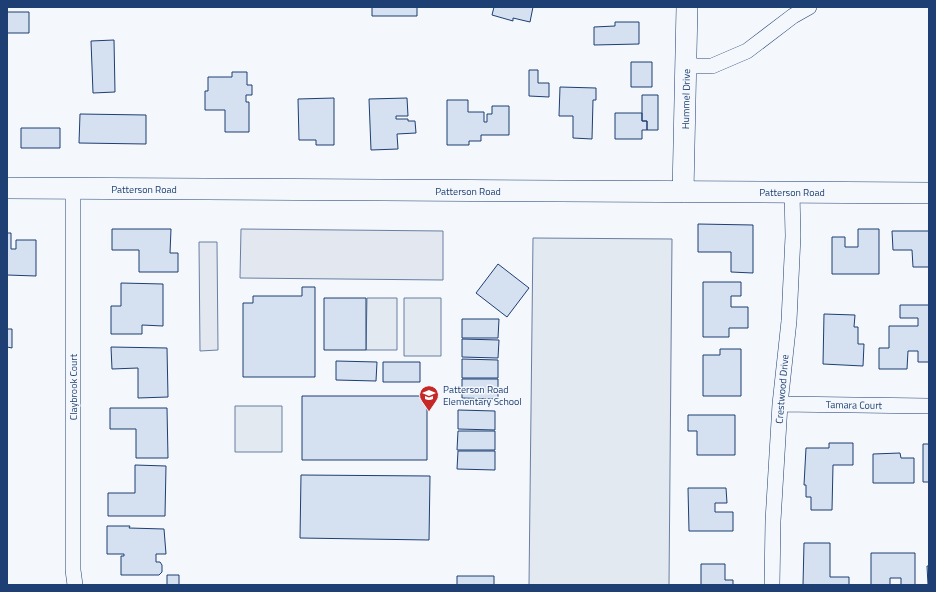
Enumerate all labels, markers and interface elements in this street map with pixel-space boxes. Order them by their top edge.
street label: Hummel Drive [678,69,694,129]
street label: Patterson Road [111,182,177,197]
street label: Patterson Road [435,184,501,199]
street label: Patterson Road [759,185,825,200]
street label: Claybrook Court [66,353,81,420]
street label: Crestwood Drive [772,354,792,424]
place label: Patterson Road Elementary School [443,382,522,409]
school or university icon: Patterson Road Elementary School [418,384,440,412]
street label: Tamara Court [826,397,883,413]

